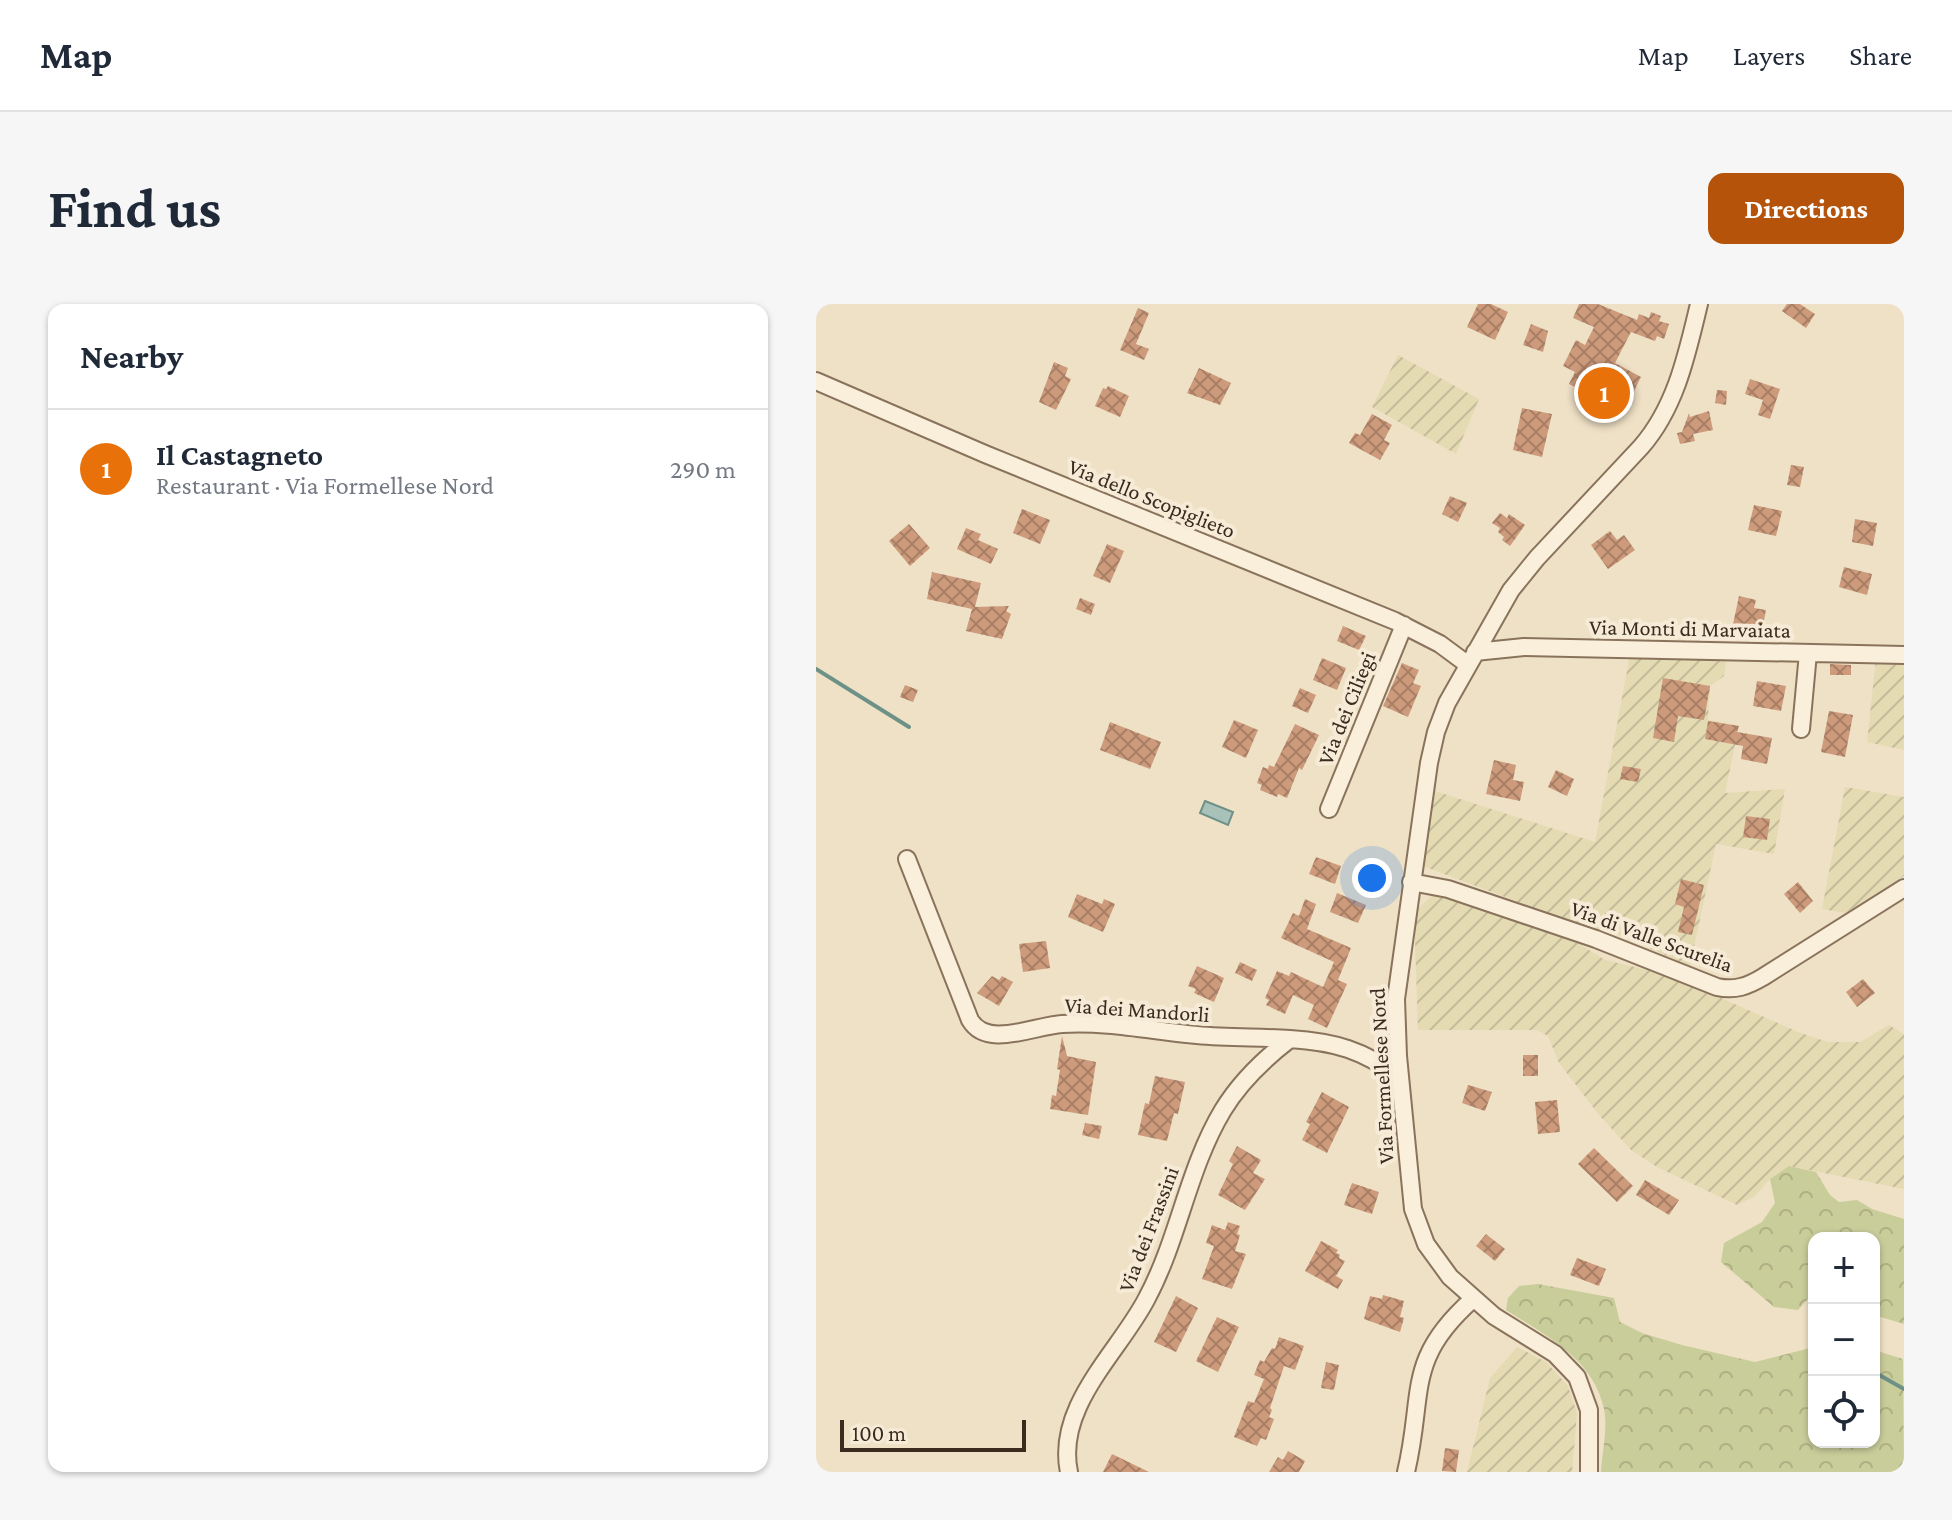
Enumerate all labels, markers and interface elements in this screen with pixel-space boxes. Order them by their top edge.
text: Map [40,34,113,76]
text: Map [1638,40,1689,71]
text: Layers [1733,40,1805,71]
text: Share [1849,40,1912,71]
button: Directions [1708,173,1904,244]
text: Find us [48,177,221,239]
text: Nearby [80,338,183,375]
pin: 1 [1578,363,1630,423]
text: Il Castagneto [156,438,323,471]
street label: Via dello Scopiglieto [1065,454,1239,543]
text: 1 [101,455,111,484]
text: 290 m [670,455,736,484]
text: Restaurant · Via Formellese Nord [156,471,494,500]
street label: Via Monti di Marvaiata [1589,614,1791,643]
street label: Via dei Ciliegi [1312,648,1381,768]
your location [1352,858,1392,898]
street label: Via di Valle Scurelia [1567,896,1736,977]
street label: Via Formellese Nord [1364,987,1399,1165]
street label: Via dei Mandorli [1064,992,1211,1027]
street label: Via dei Frassini [1113,1163,1184,1295]
map controls [1808,1232,1880,1448]
button: + [1808,1232,1880,1304]
button: − [1808,1304,1880,1376]
button: locate [1808,1376,1880,1448]
scale bar [840,1416,1026,1452]
text: 100 m [852,1421,906,1446]

